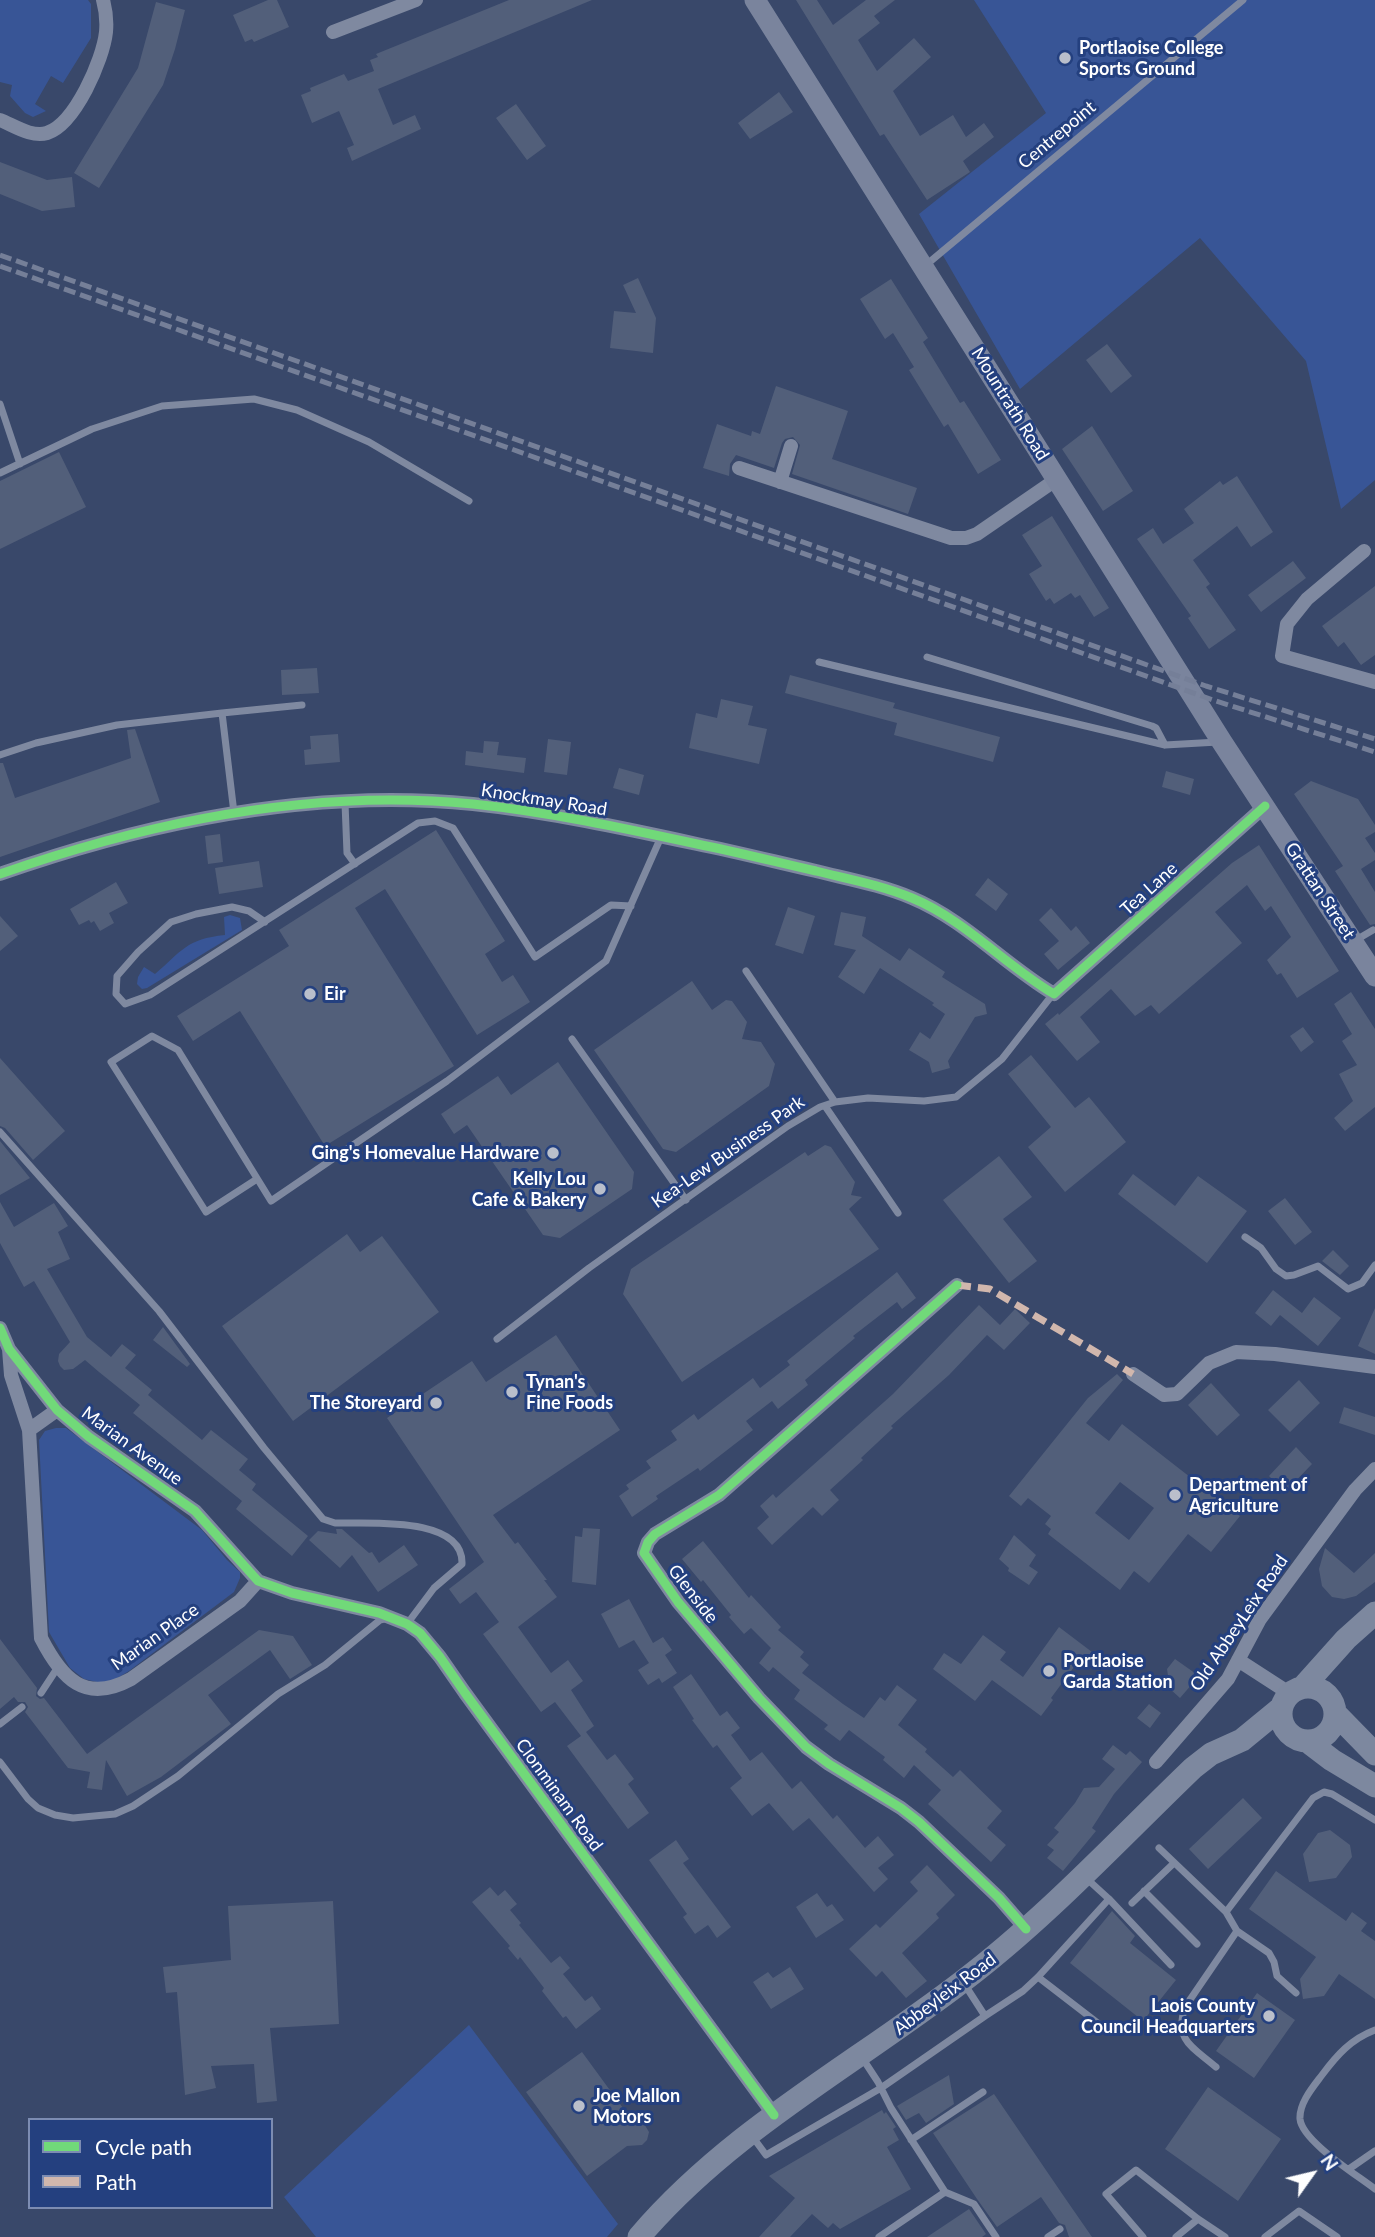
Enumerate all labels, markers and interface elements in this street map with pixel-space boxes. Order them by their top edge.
place label: Portlaoise College Sports Ground [1079,37,1223,80]
marker: Portlaoise College Sports Ground [1057,50,1073,66]
street label: Centrepoint [1014,96,1100,174]
street label: Mountrath Road [967,343,1053,465]
street label: Knockmay Road [479,779,609,821]
street label: Grattan Street [1281,838,1359,944]
street label: Tea Lane [1116,858,1182,920]
place label: Eir [324,983,346,1005]
marker: Eir [302,986,318,1002]
street label: Kea-Lew Business Park [647,1091,809,1213]
place label: Ging's Homevalue Hardware [311,1142,539,1164]
marker: Ging's Homevalue Hardware [545,1145,561,1161]
place label: Kelly Lou Cafe & Bakery [472,1168,586,1210]
marker: Kelly Lou Cafe & Bakery [592,1181,608,1197]
place label: Tynan's Fine Foods [526,1371,613,1414]
marker: Tynan's Fine Foods [504,1384,520,1400]
place label: The Storeyard [310,1392,422,1414]
marker: The Storeyard [428,1395,444,1411]
street label: Marian Avenue [77,1402,187,1490]
place label: Department of Agriculture [1189,1474,1307,1516]
marker: Department of Agriculture [1167,1487,1183,1503]
street label: Old AbbeyLeix Road [1185,1551,1293,1695]
street label: Glenside [663,1560,723,1628]
street label: Marian Place [107,1599,203,1675]
place label: Portlaoise Garda Station [1063,1650,1173,1692]
marker: Portlaoise Garda Station [1041,1663,1057,1679]
street label: Clonminam Road [511,1734,607,1856]
street label: Abbeyleix Road [890,1949,1000,2039]
place label: Laois County Council Headquarters [1081,1995,1255,2038]
marker: Laois County Council Headquarters [1261,2008,1277,2024]
place label: Joe Mallon Motors [593,2085,680,2128]
marker: Joe Mallon Motors [571,2098,587,2114]
legend [28,2118,273,2209]
text: Cycle path [95,2134,192,2159]
north arrow [1277,2139,1347,2209]
text: N [1316,2149,1343,2174]
text: Path [95,2169,137,2194]

